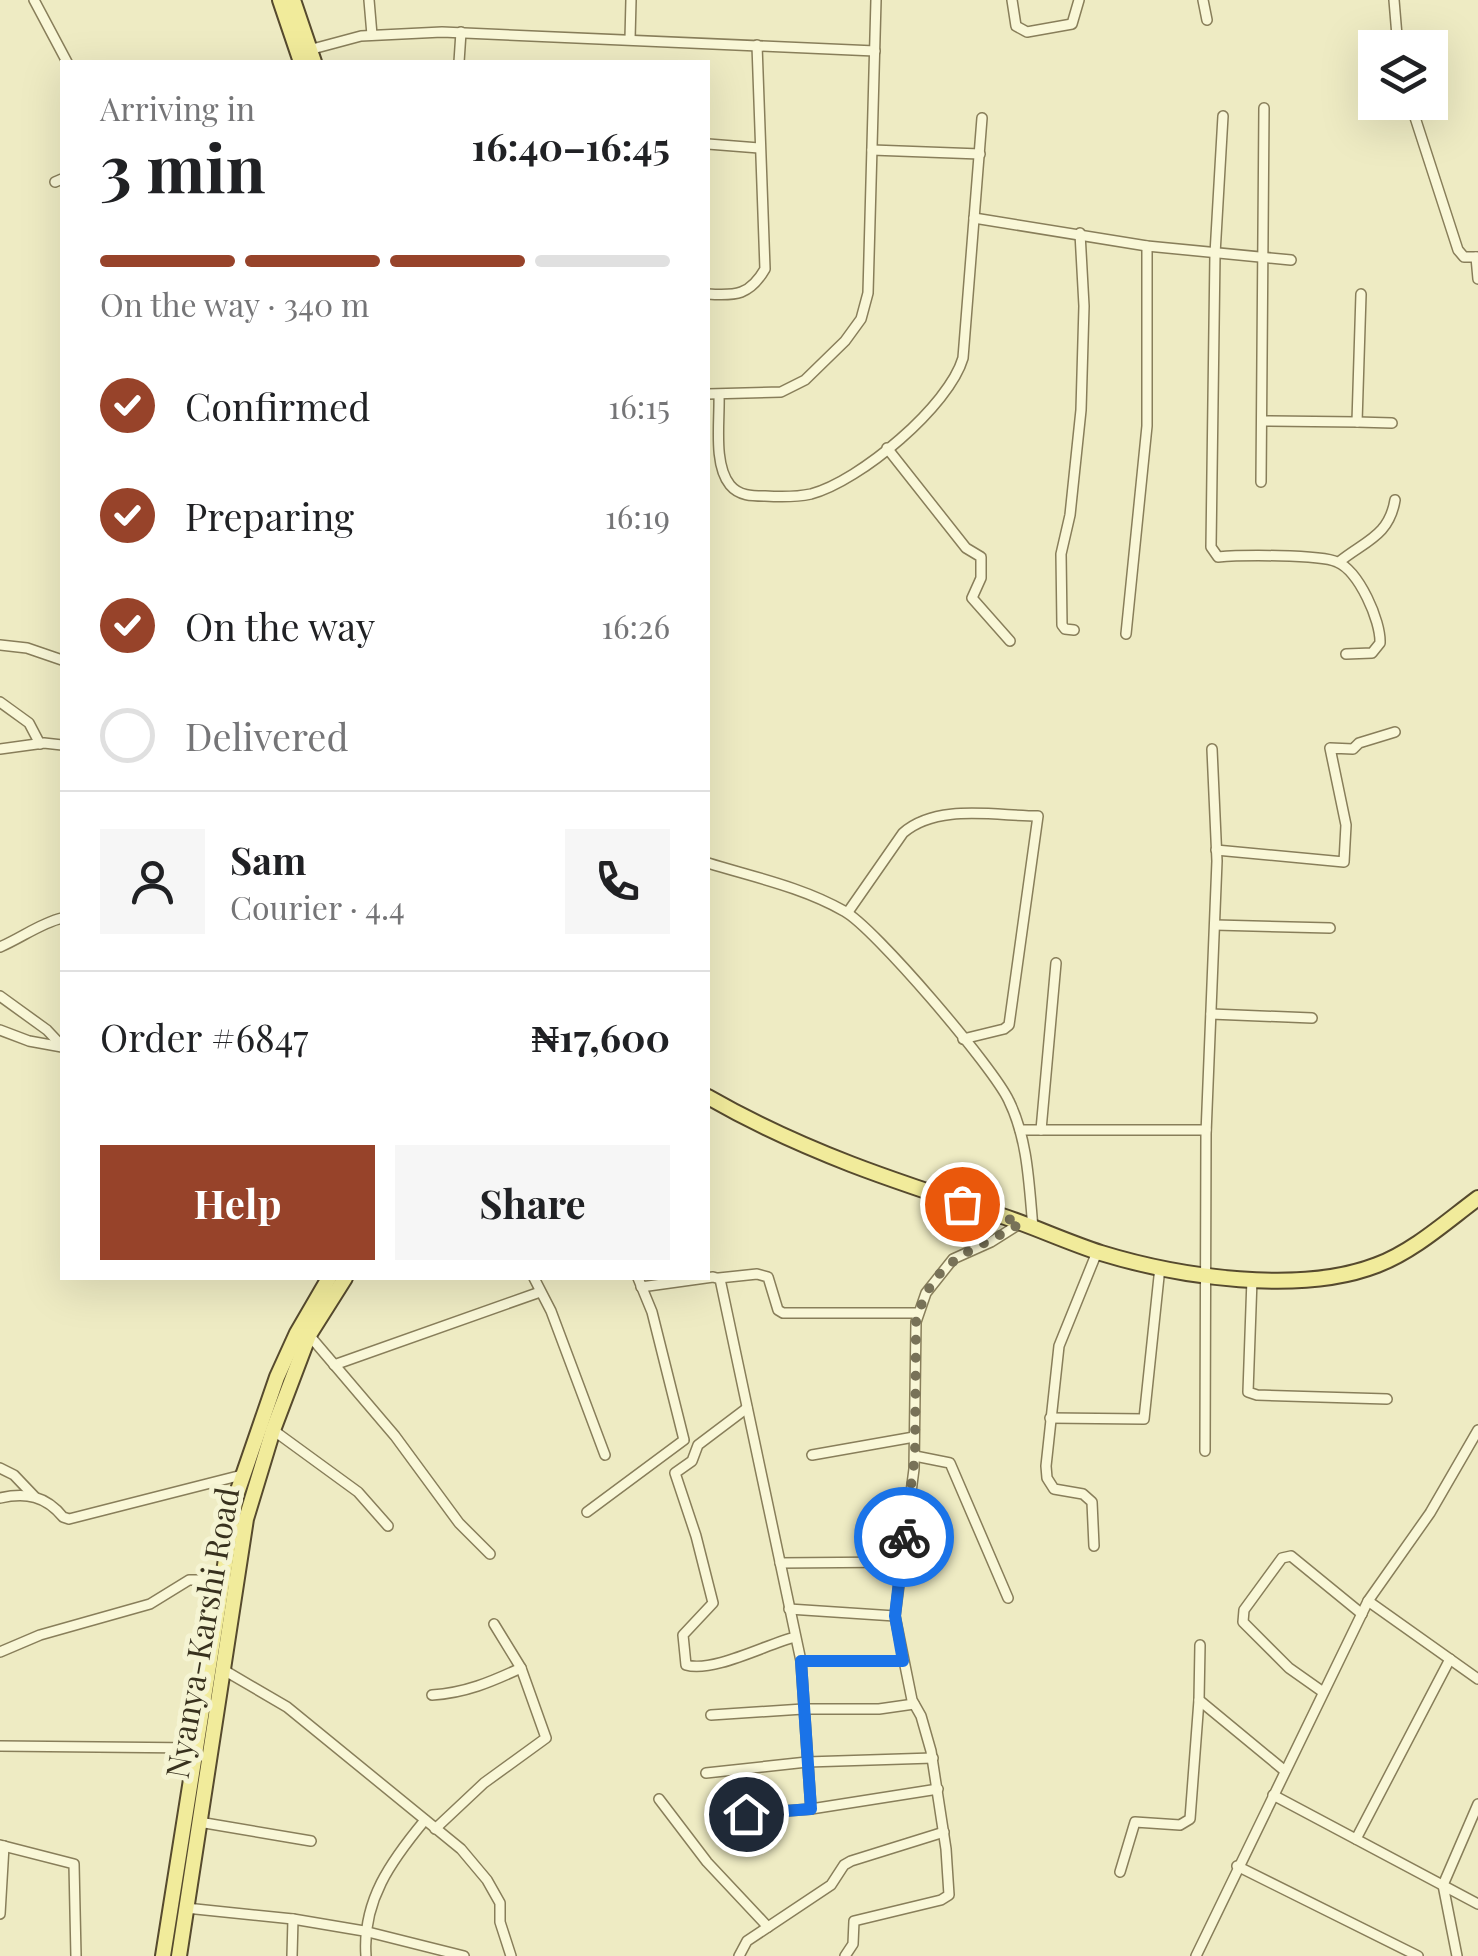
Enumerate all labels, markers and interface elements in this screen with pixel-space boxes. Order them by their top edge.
map controls [1358,30,1448,120]
button: layers [1358,30,1448,120]
text: Arriving in [100,86,255,129]
text: 16:40–16:45 [472,120,670,171]
text: 3 min [100,123,266,209]
text: On the way · 340 m [100,282,370,325]
icon: check [100,378,155,433]
text: Confirmed [185,380,370,431]
text: 16:15 [608,384,670,427]
icon: check [100,488,155,543]
text: Preparing [185,490,354,541]
text: 16:19 [605,494,670,537]
icon: check [100,598,155,653]
text: On the way [185,600,375,651]
text: 16:26 [601,604,670,647]
text: Delivered [185,710,349,761]
button: person [100,829,205,934]
button: phone [565,829,670,934]
text: Sam [230,834,306,885]
text: Courier · 4.4 [230,885,405,928]
text: Order #6847 [100,1011,309,1062]
text: ₦17,600 [531,1011,670,1062]
button: Help [100,1145,375,1260]
button: Share [395,1145,670,1260]
pin [920,1162,1005,1247]
icon: bag [935,1177,990,1232]
street label: Nyanya-Karshi Road [154,1484,247,1781]
courier [854,1487,954,1587]
icon: bike [877,1510,932,1565]
pin [704,1772,789,1857]
icon: home [719,1787,774,1842]

